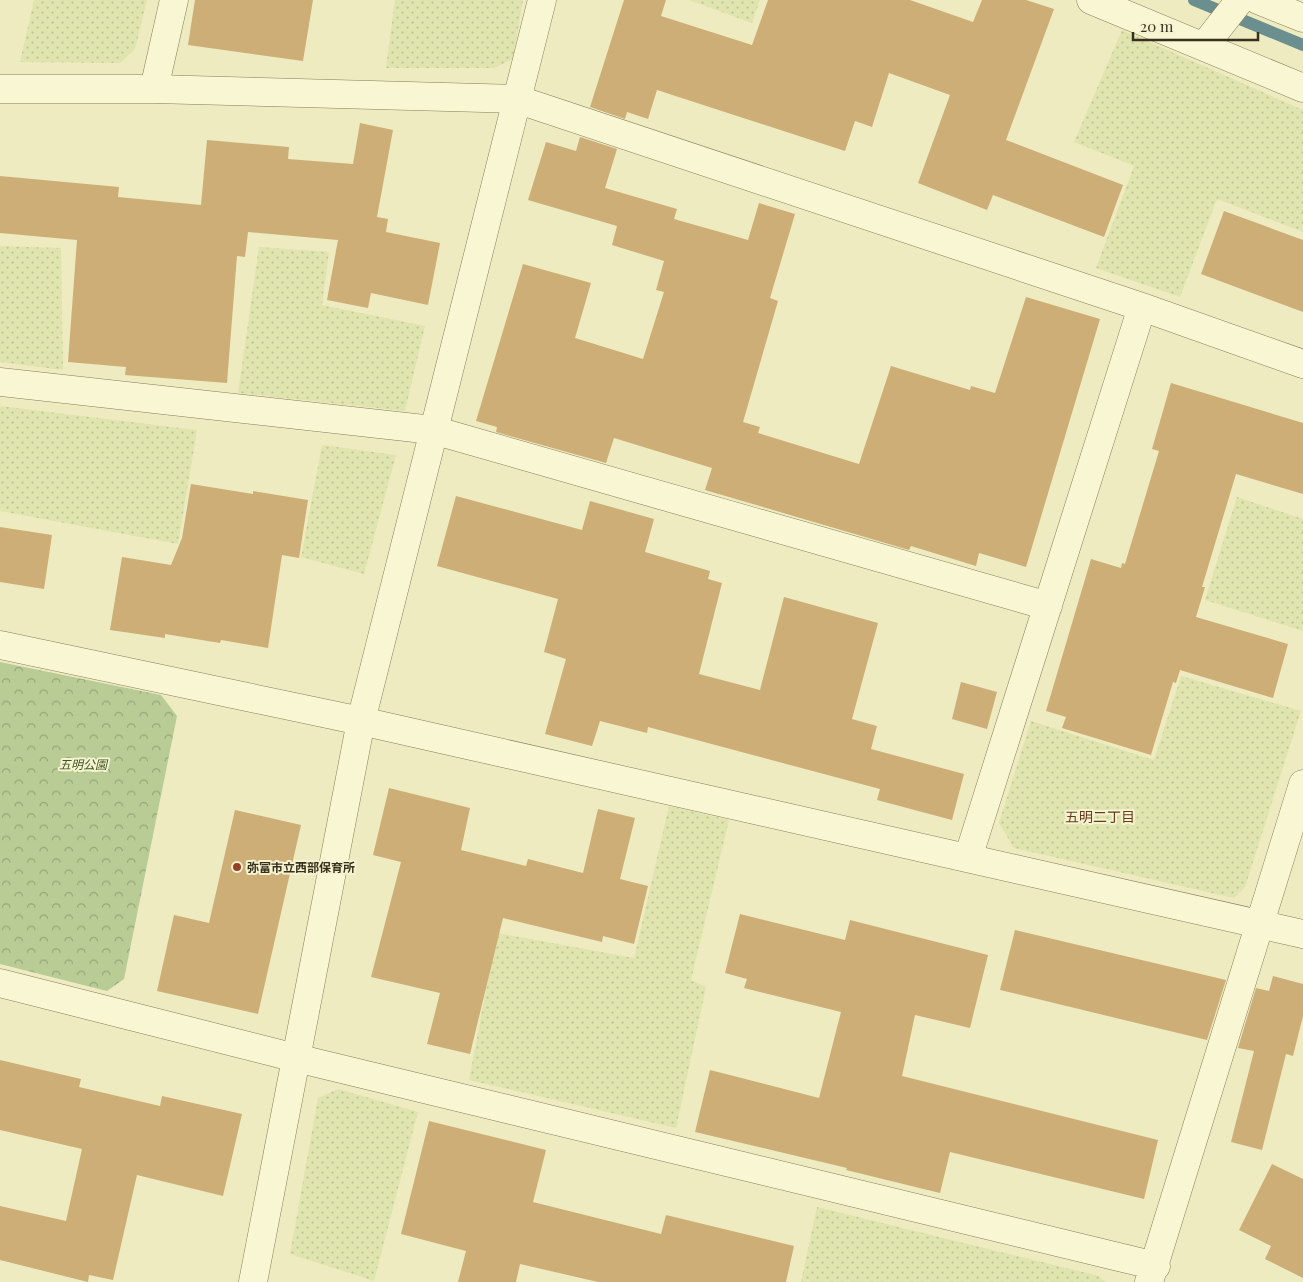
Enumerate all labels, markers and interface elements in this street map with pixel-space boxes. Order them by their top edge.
scale bar [1133,10,1258,42]
text: 20 m [1140,16,1174,36]
park label: 五明公園 [59,756,109,772]
district label: 五明二丁目 [1065,807,1135,826]
place label: 弥富市立西部保育所 [247,859,355,875]
marker: 弥富市立西部保育所 [231,861,243,873]

